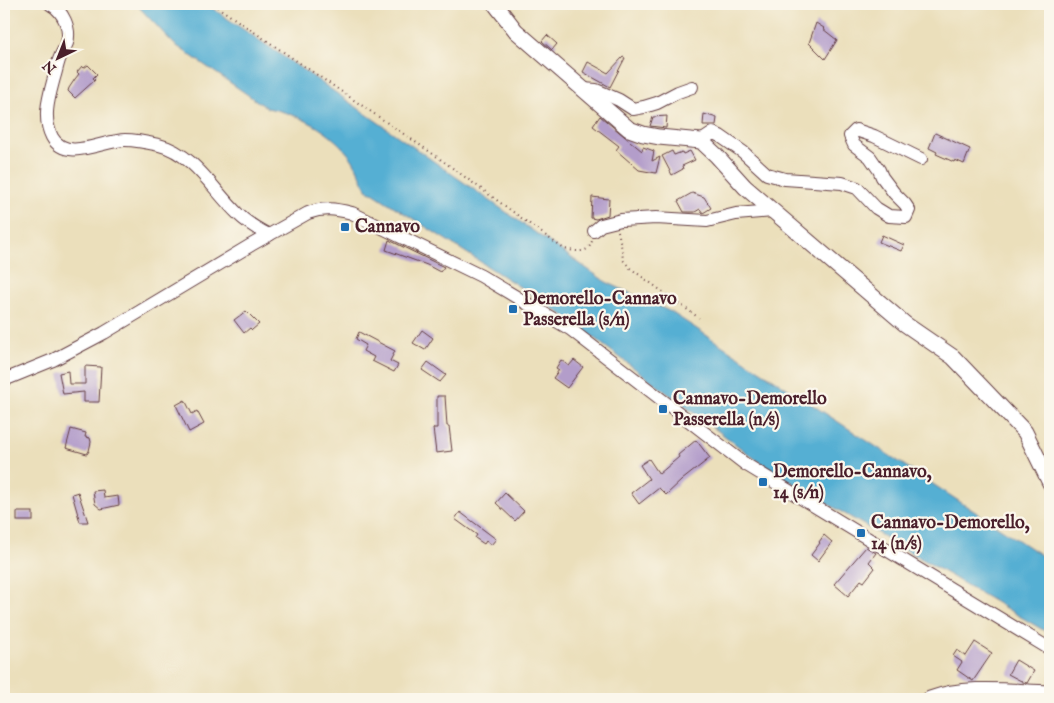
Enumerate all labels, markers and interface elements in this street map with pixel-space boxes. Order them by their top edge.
north arrow [32,32,82,82]
text: N [39,56,61,78]
place label: Cannavo [355,216,420,239]
marker: Cannavo [339,221,351,233]
place label: Demorello-Cannavo Passerella (s/n) [523,288,677,332]
marker: Demorello-Cannavo Passerella (s/n) [507,303,519,315]
place label: Cannavo-Demorello Passerella (n/s) [673,388,827,432]
marker: Cannavo-Demorello Passerella (n/s) [657,403,669,415]
place label: Demorello-Cannavo, 14 (s/n) [773,461,932,505]
marker: Demorello-Cannavo, 14 (s/n) [757,476,769,488]
place label: Cannavo-Demorello, 14 (n/s) [871,512,1030,556]
marker: Cannavo-Demorello, 14 (n/s) [855,527,867,539]

